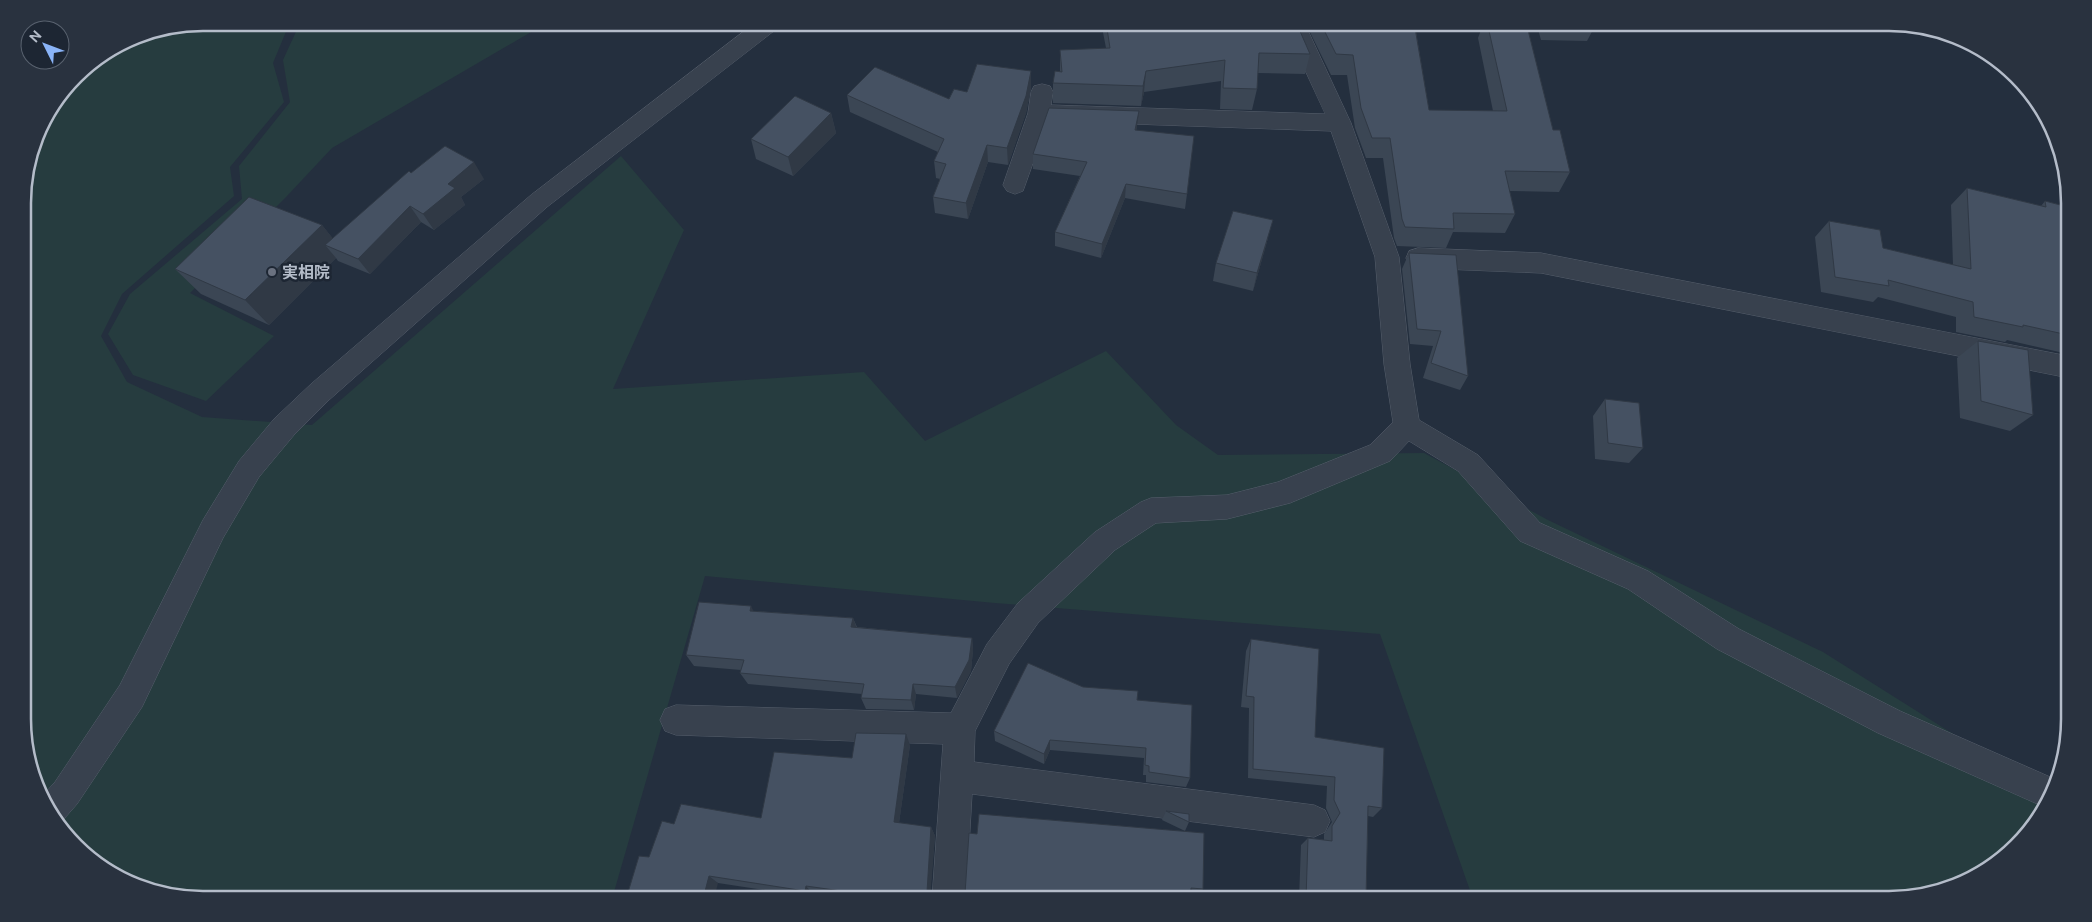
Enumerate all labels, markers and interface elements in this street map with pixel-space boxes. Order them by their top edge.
north arrow [20,20,70,70]
text: N [26,27,45,46]
place label: 実相院 [282,263,330,281]
marker: 実相院 [266,266,278,278]

